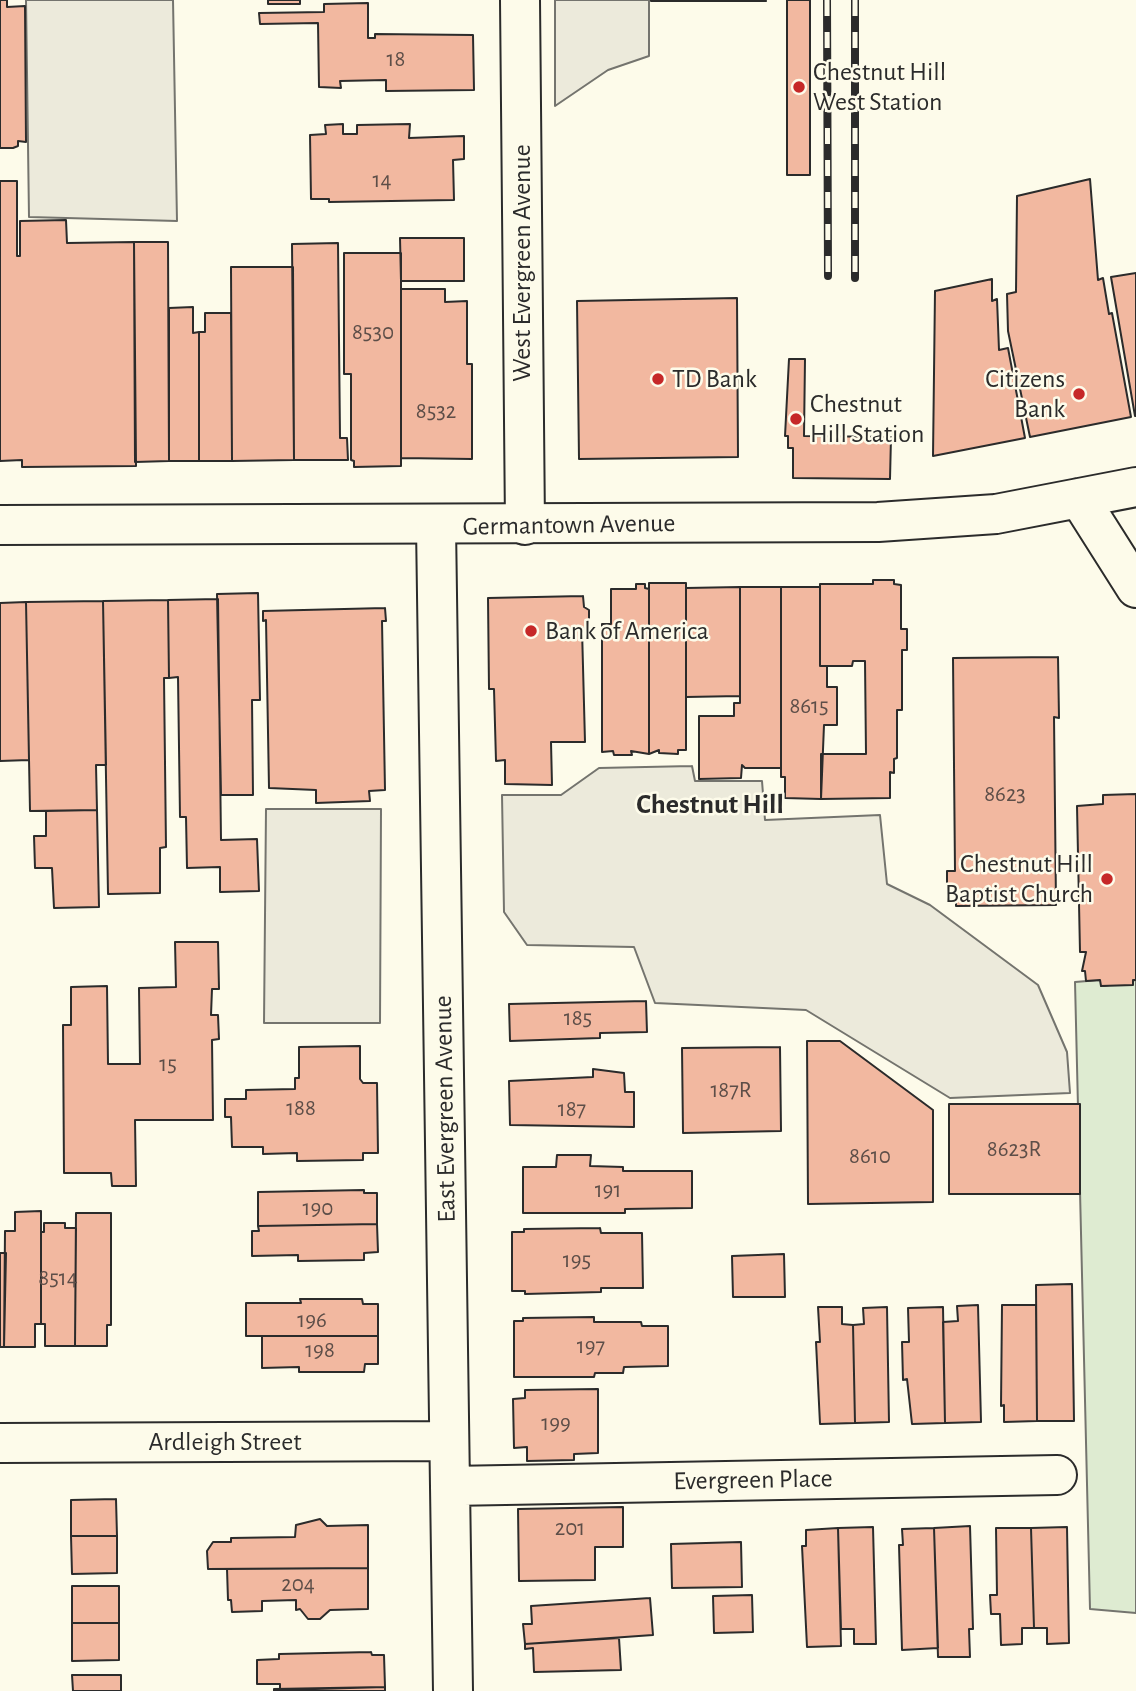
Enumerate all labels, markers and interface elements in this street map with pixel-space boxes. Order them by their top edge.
house number: 18 [387,45,405,73]
place label: Chestnut Hill West Station [813,56,946,118]
marker: Chestnut Hill West Station [791,79,807,95]
street label: West Evergreen Avenue [506,144,538,382]
house number: 14 [373,166,391,194]
house number: 8530 [352,318,394,346]
place label: TD Bank [672,363,757,395]
place label: Citizens Bank [985,363,1065,424]
marker: TD Bank [650,371,666,387]
marker: Citizens Bank [1071,386,1087,402]
place label: Chestnut Hill Station [810,388,924,450]
house number: 8532 [416,397,456,425]
marker: Chestnut Hill Station [788,411,804,427]
street label: Germantown Avenue [462,508,676,542]
place label: Bank of America [545,615,709,647]
marker: Bank of America [523,623,539,639]
house number: 8615 [789,692,829,720]
house number: 8623 [984,780,1026,808]
district label: Chestnut Hill [636,788,784,822]
place label: Chestnut Hill Baptist Church [945,848,1093,910]
marker: Chestnut Hill Baptist Church [1099,871,1115,887]
street label: East Evergreen Avenue [427,995,463,1223]
house number: 185 [564,1004,592,1032]
house number: 15 [159,1050,177,1078]
house number: 187R [710,1076,752,1104]
house number: 188 [286,1094,316,1122]
house number: 187 [558,1095,586,1123]
house number: 8623R [987,1135,1041,1163]
house number: 8610 [849,1142,891,1170]
house number: 191 [595,1176,621,1204]
house number: 190 [303,1194,333,1222]
house number: 195 [563,1246,591,1274]
house number: 8514 [38,1264,78,1292]
house number: 196 [297,1306,327,1334]
house number: 197 [577,1332,605,1360]
house number: 198 [305,1336,335,1364]
house number: 199 [541,1409,571,1437]
street label: Ardleigh Street [149,1426,301,1458]
street label: Evergreen Place [673,1463,833,1497]
house number: 201 [555,1514,585,1542]
house number: 204 [281,1570,315,1598]

